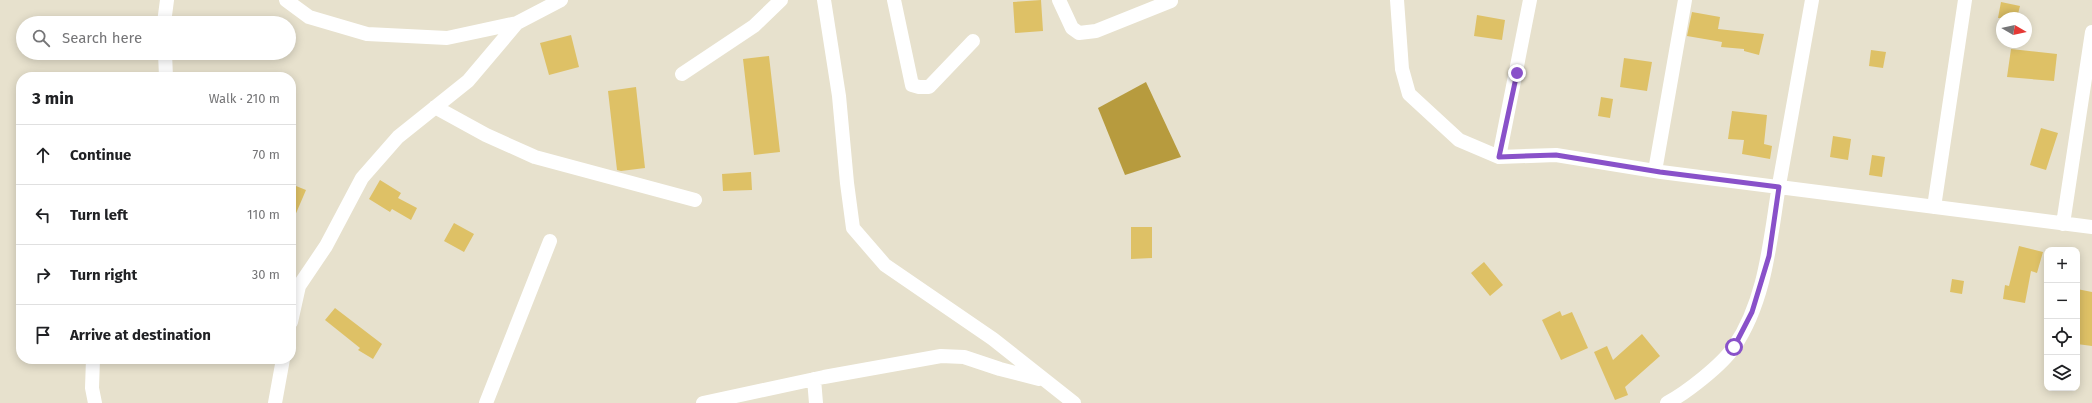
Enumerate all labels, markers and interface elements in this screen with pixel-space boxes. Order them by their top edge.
north arrow [1996,12,2032,48]
search box [16,16,296,60]
icon: search [30,27,52,49]
text: Search here [62,29,142,47]
route end [1508,64,1526,82]
text: 3 min [32,88,74,109]
text: Walk · 210 m [209,91,280,106]
icon: ahead [32,144,54,166]
text: Continue [70,146,131,164]
text: 70 m [253,147,280,162]
icon: left [32,204,54,226]
text: Turn left [70,206,128,224]
text: 110 m [247,207,280,222]
map controls [2044,247,2080,391]
button: + [2044,247,2080,283]
icon: right [32,264,54,286]
text: Turn right [70,266,137,284]
text: 30 m [252,267,280,282]
button: − [2044,283,2080,319]
button: locate [2044,319,2080,355]
icon: arrive [32,324,54,346]
text: Arrive at destination [70,326,211,344]
route start [1725,338,1743,356]
button: layers [2044,355,2080,391]

